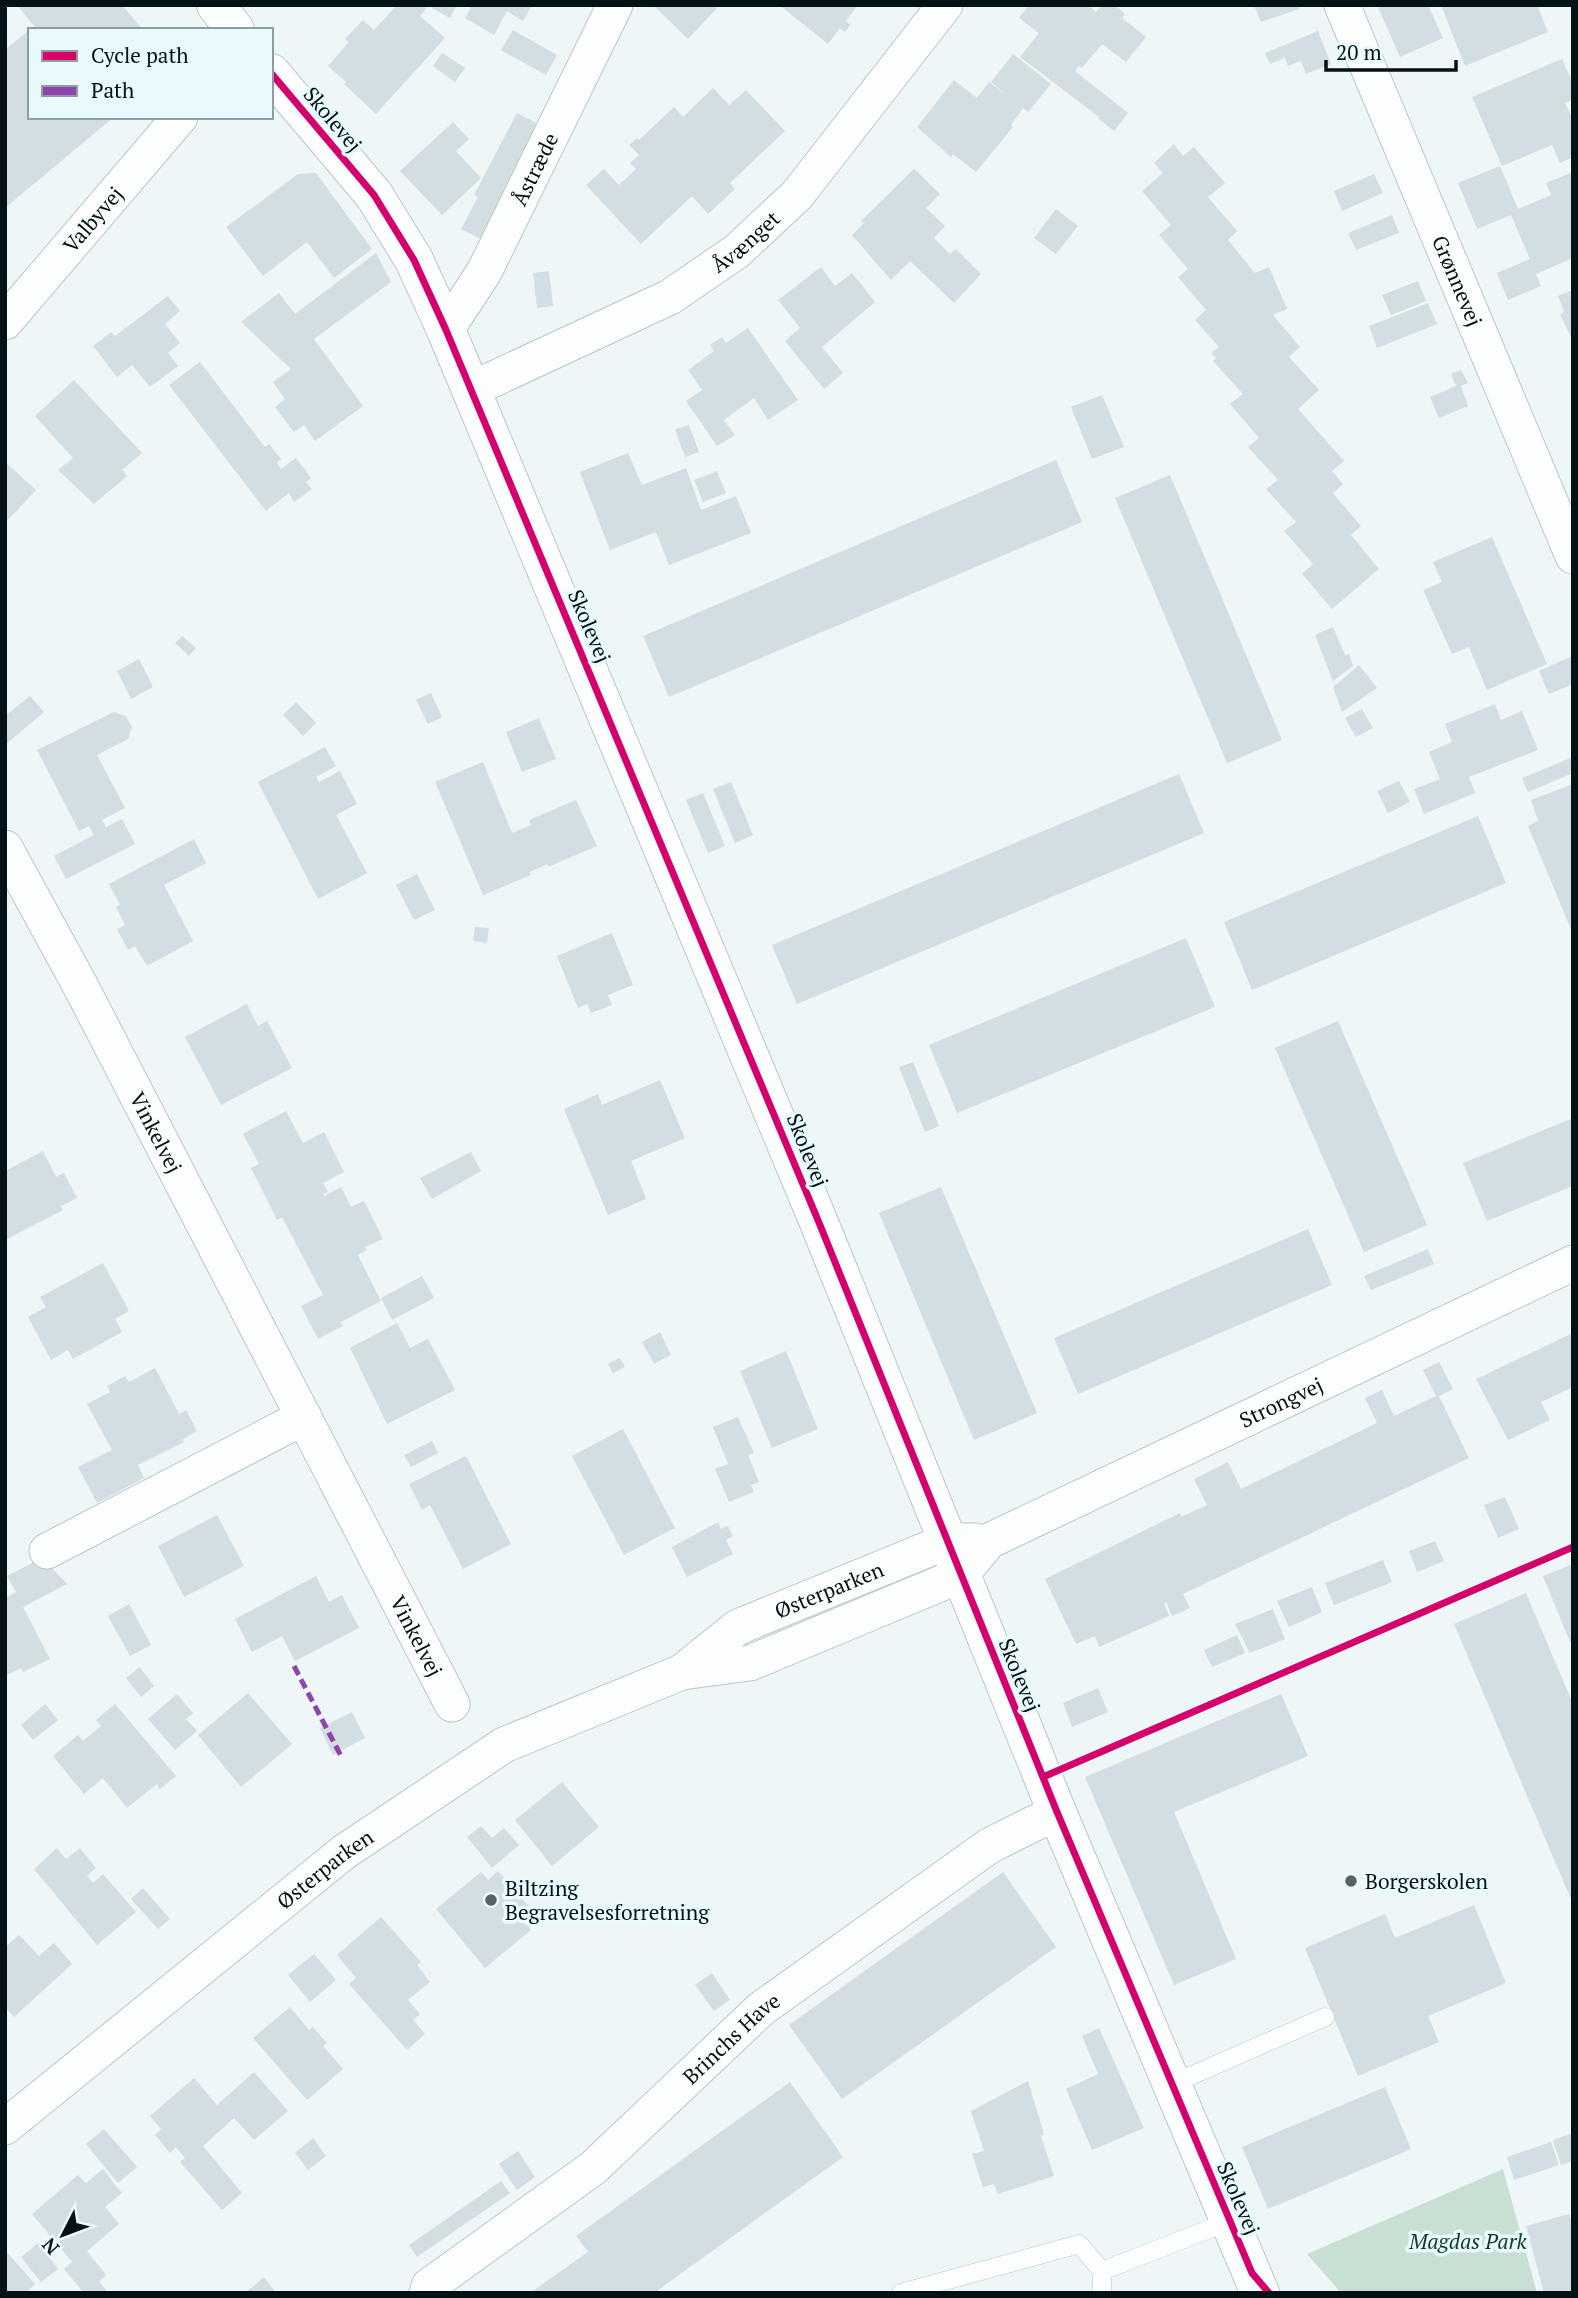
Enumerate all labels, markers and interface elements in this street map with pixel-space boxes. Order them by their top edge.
legend [28,28,273,119]
scale bar [1326,28,1456,72]
text: 20 m [1336,38,1382,66]
text: Cycle path [91,41,189,69]
text: Path [91,76,134,104]
street label: Skolevej [298,81,368,157]
street label: Åstræde [505,128,564,210]
street label: Valbyvej [56,180,129,258]
street label: Åvænget [706,204,786,279]
street label: Grønnevej [1426,231,1489,331]
street label: Skolevej [562,585,618,667]
street label: Vinkelvej [124,1087,189,1178]
street label: Skolevej [781,1109,835,1191]
street label: Strongvej [1235,1370,1327,1434]
street label: Østerparken [770,1555,888,1625]
street label: Vinkelvej [384,1591,449,1681]
street label: Skolevej [993,1634,1047,1716]
street label: Østerparken [271,1822,379,1915]
place label: Borgerskolen [1365,1867,1488,1895]
marker: Borgerskolen [1343,1873,1359,1889]
place label: Biltzing Begravelsesforretning [505,1874,710,1926]
marker: Biltzing Begravelsesforretning [483,1892,499,1908]
street label: Brinchs Have [677,1986,785,2090]
street label: Skolevej [1211,2157,1267,2239]
north arrow [28,2200,98,2270]
park label: Magdas Park [1408,2227,1528,2255]
text: N [35,2233,64,2260]

